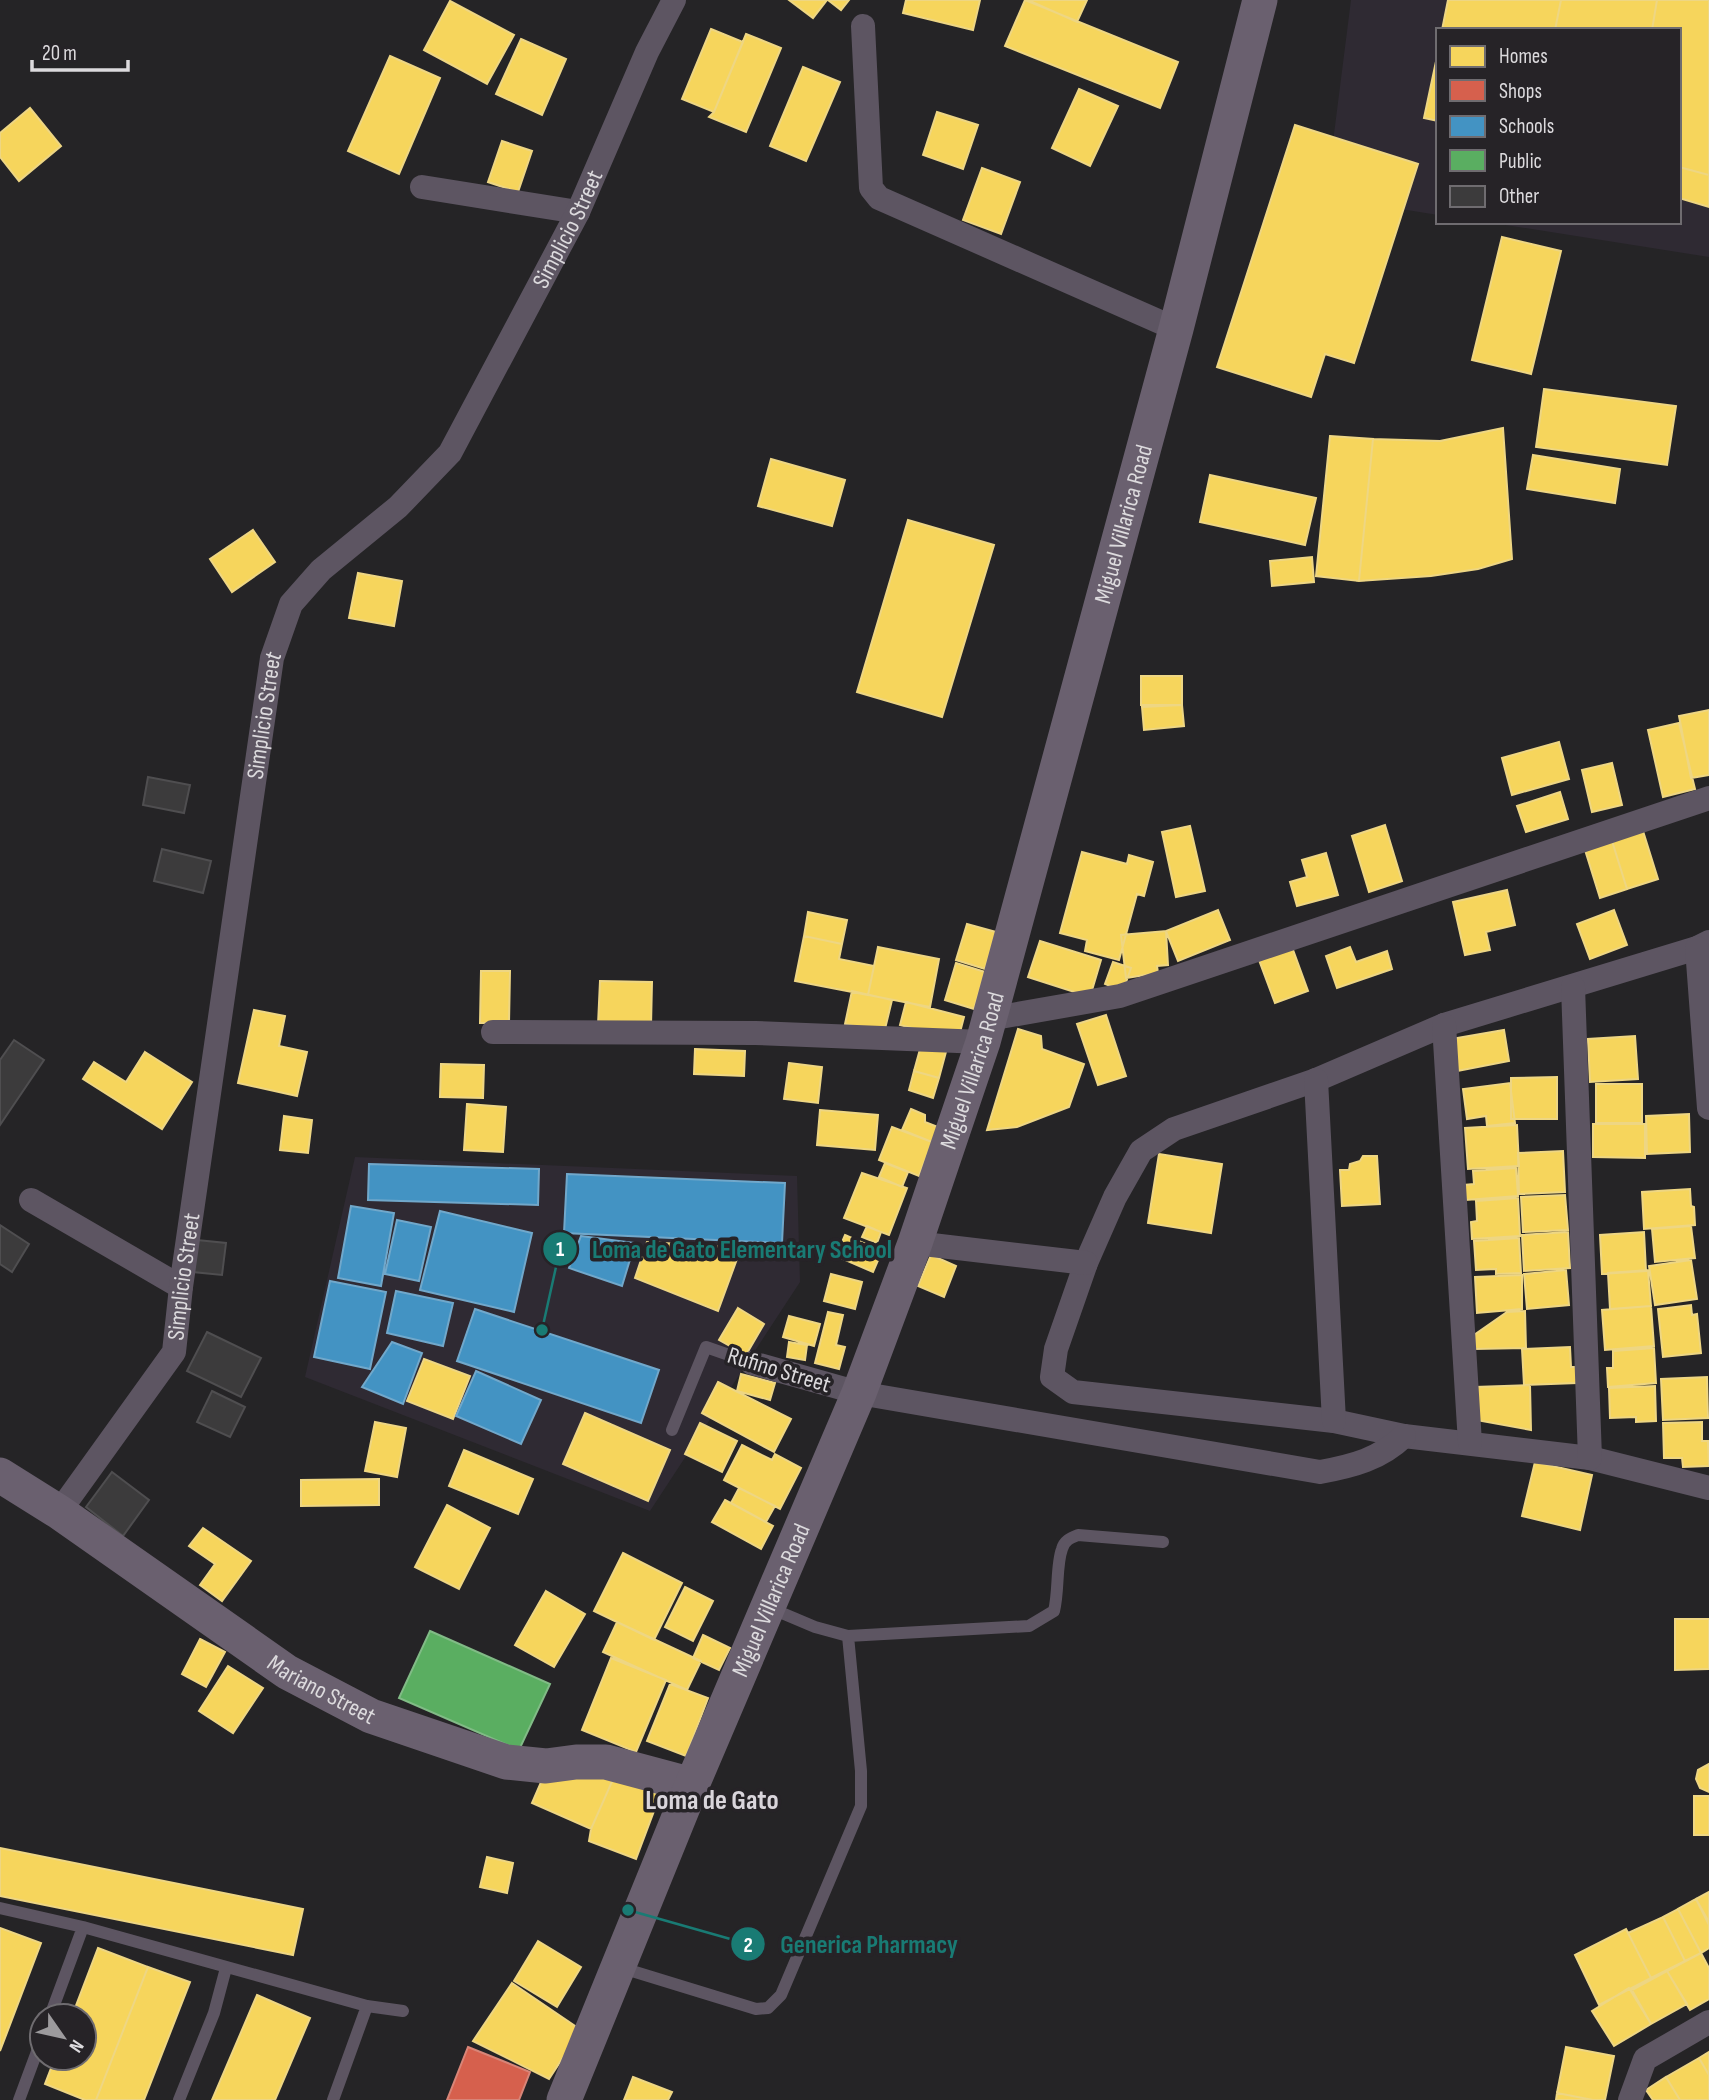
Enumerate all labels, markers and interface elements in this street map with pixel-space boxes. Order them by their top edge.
scale bar [32,28,128,72]
legend [1436,28,1681,224]
text: 20 m [42,41,77,66]
text: Homes [1499,44,1548,69]
text: Shops [1499,79,1542,104]
text: Schools [1499,114,1554,139]
text: Public [1499,149,1542,174]
street label: Simplicio Street [526,166,609,293]
text: Other [1499,184,1539,209]
street label: Miguel Villarica Road [1088,441,1159,607]
street label: Simplicio Street [240,647,288,781]
street label: Miguel Villarica Road [933,989,1010,1153]
street label: Simplicio Street [161,1211,206,1342]
callout: Loma de Gato Elementary School [542,1225,906,1272]
text: Loma de Gato Elementary School [592,1235,892,1266]
text: 1 [556,1237,564,1262]
street label: Rufino Street [724,1341,834,1399]
street label: Miguel Villarica Road [725,1519,816,1681]
street label: Mariano Street [262,1648,381,1730]
district label: Loma de Gato [645,1784,779,1817]
callout: Generica Pharmacy [731,1921,972,1968]
text: Generica Pharmacy [780,1930,958,1961]
text: 2 [743,1933,753,1958]
north arrow [28,2002,98,2072]
text: N [63,2035,88,2056]

